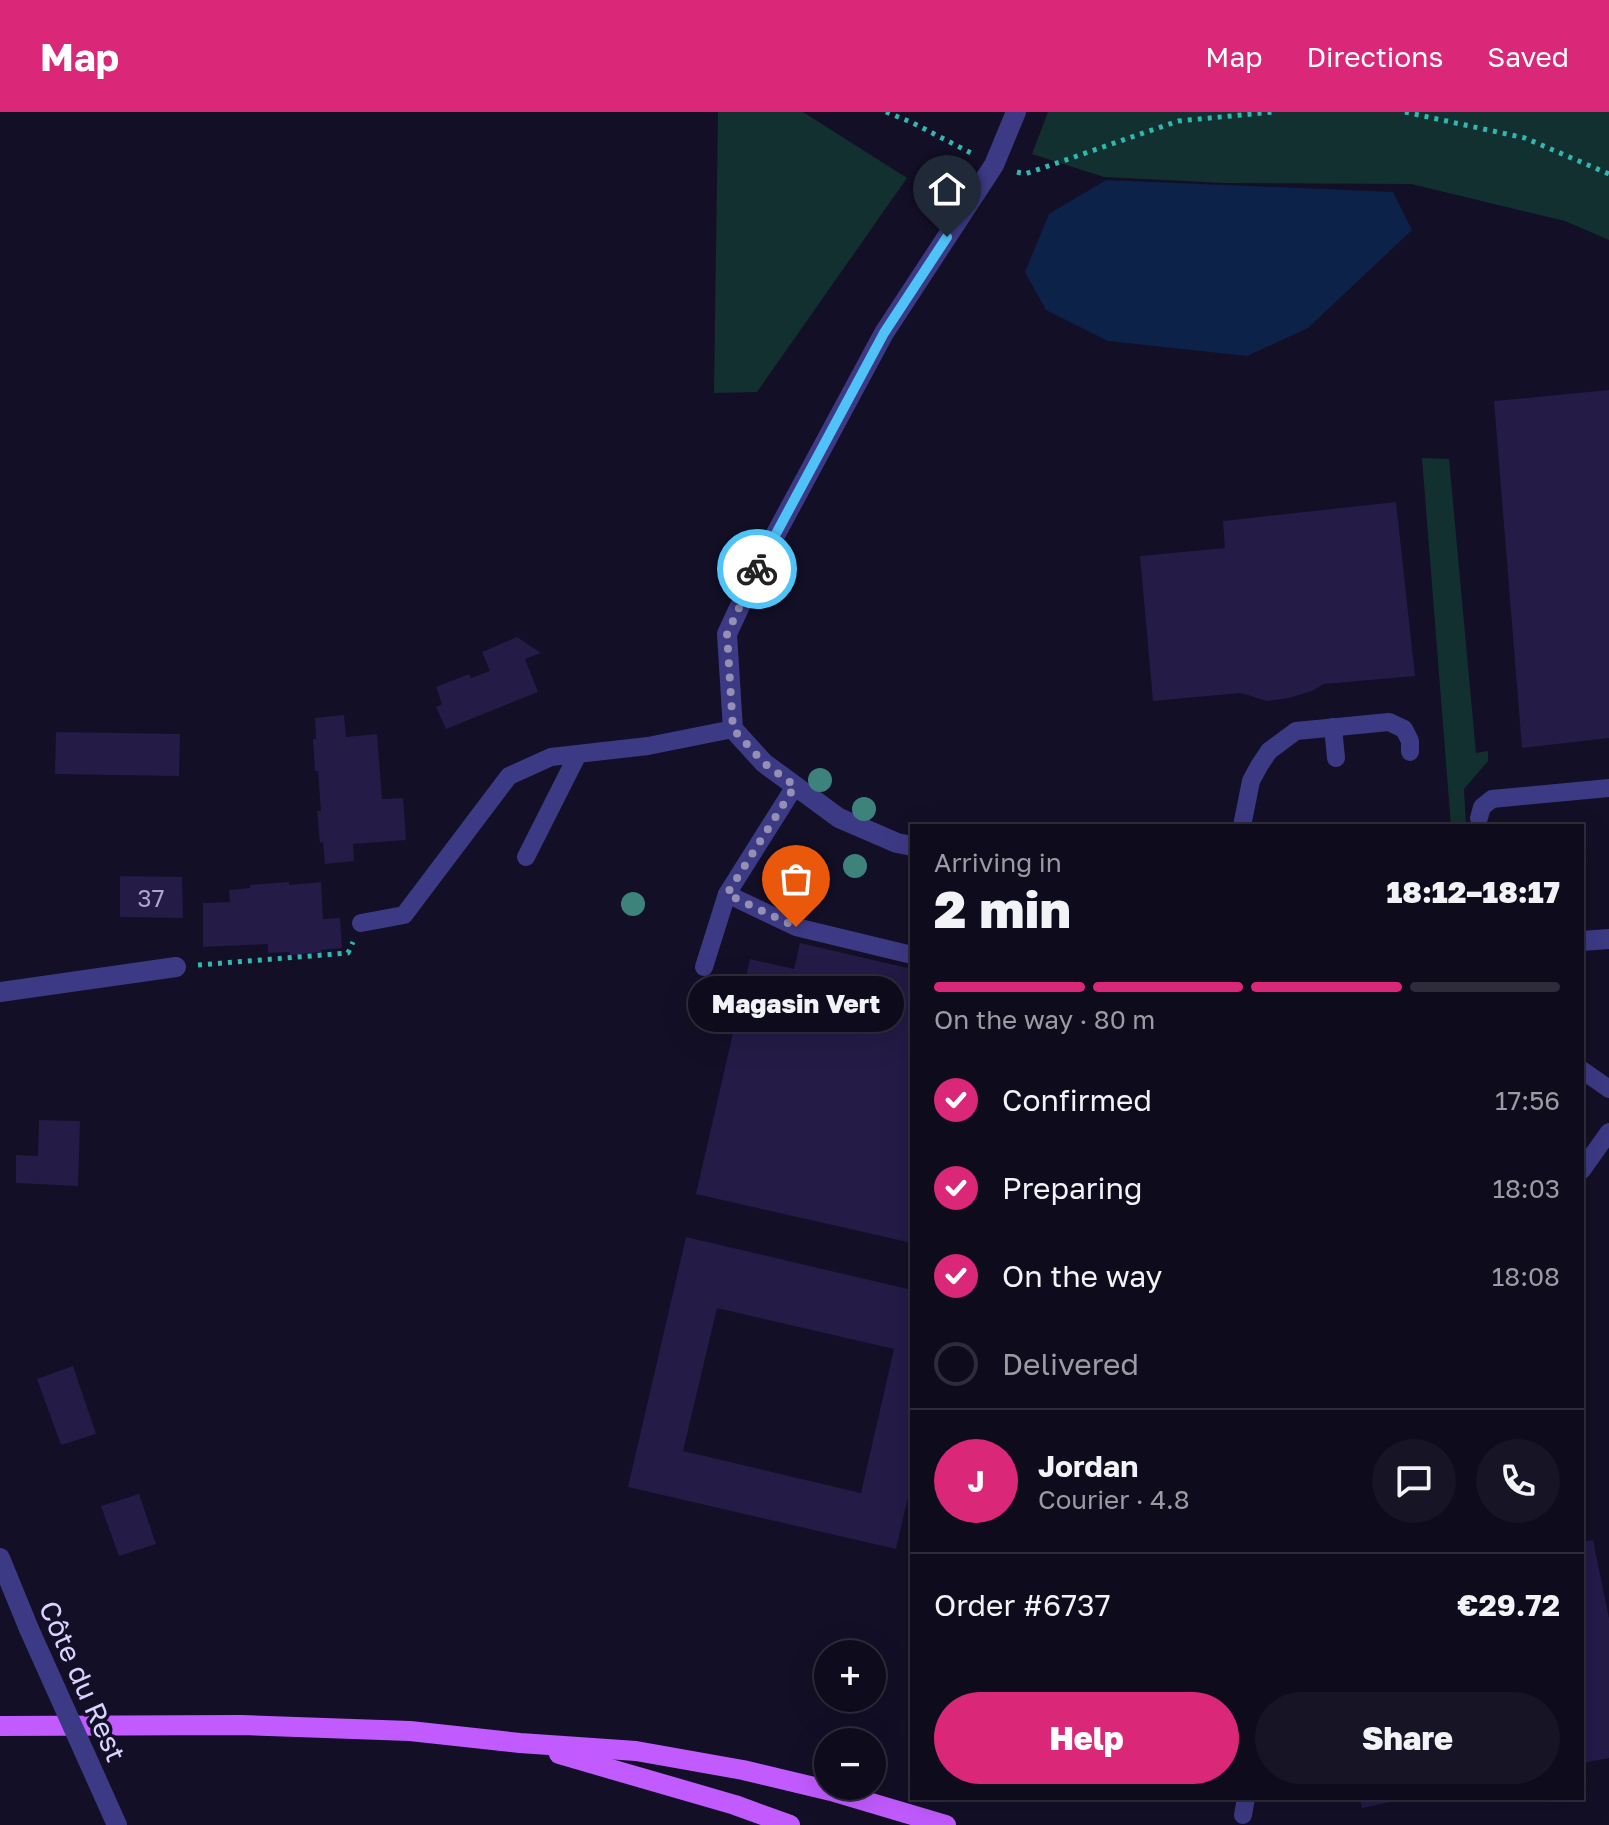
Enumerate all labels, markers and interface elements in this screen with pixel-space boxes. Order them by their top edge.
text: Map [40,34,119,79]
text: Map [1205,40,1262,73]
text: Directions [1306,40,1443,73]
text: Saved [1487,40,1569,73]
pin [913,155,981,237]
icon: home [925,167,969,211]
courier [717,529,797,609]
icon: bike [735,547,779,591]
pin [762,845,830,927]
text: Arriving in [934,847,1062,878]
icon: bag [774,857,818,901]
text: 18:12–18:17 [1386,874,1560,910]
text: 2 min [934,877,1071,939]
house number: 37 [138,883,164,912]
callout: Magasin Vert [688,975,904,1031]
text: Magasin Vert [712,988,880,1019]
text: On the way · 80 m [934,1004,1155,1035]
icon: check [934,1078,978,1122]
text: Confirmed [1002,1082,1152,1118]
text: 17:56 [1495,1085,1560,1116]
icon: check [934,1166,978,1210]
text: Preparing [1002,1170,1143,1206]
text: 18:03 [1492,1173,1560,1204]
icon: check [934,1254,978,1298]
text: On the way [1002,1258,1162,1294]
text: 18:08 [1492,1261,1560,1292]
text: Delivered [1002,1346,1139,1382]
button: chat [1372,1439,1456,1523]
button: phone [1476,1439,1560,1523]
text: Jordan [1038,1448,1138,1484]
text: J [967,1463,985,1499]
text: Courier · 4.8 [1038,1484,1190,1515]
text: Order #6737 [934,1587,1111,1623]
text: €29.72 [1457,1587,1560,1623]
street label: Côte du Rest [33,1596,133,1766]
map controls [814,1640,886,1800]
button: + [814,1640,886,1712]
button: Help [934,1692,1239,1784]
button: Share [1255,1692,1560,1784]
button: − [814,1728,886,1800]

